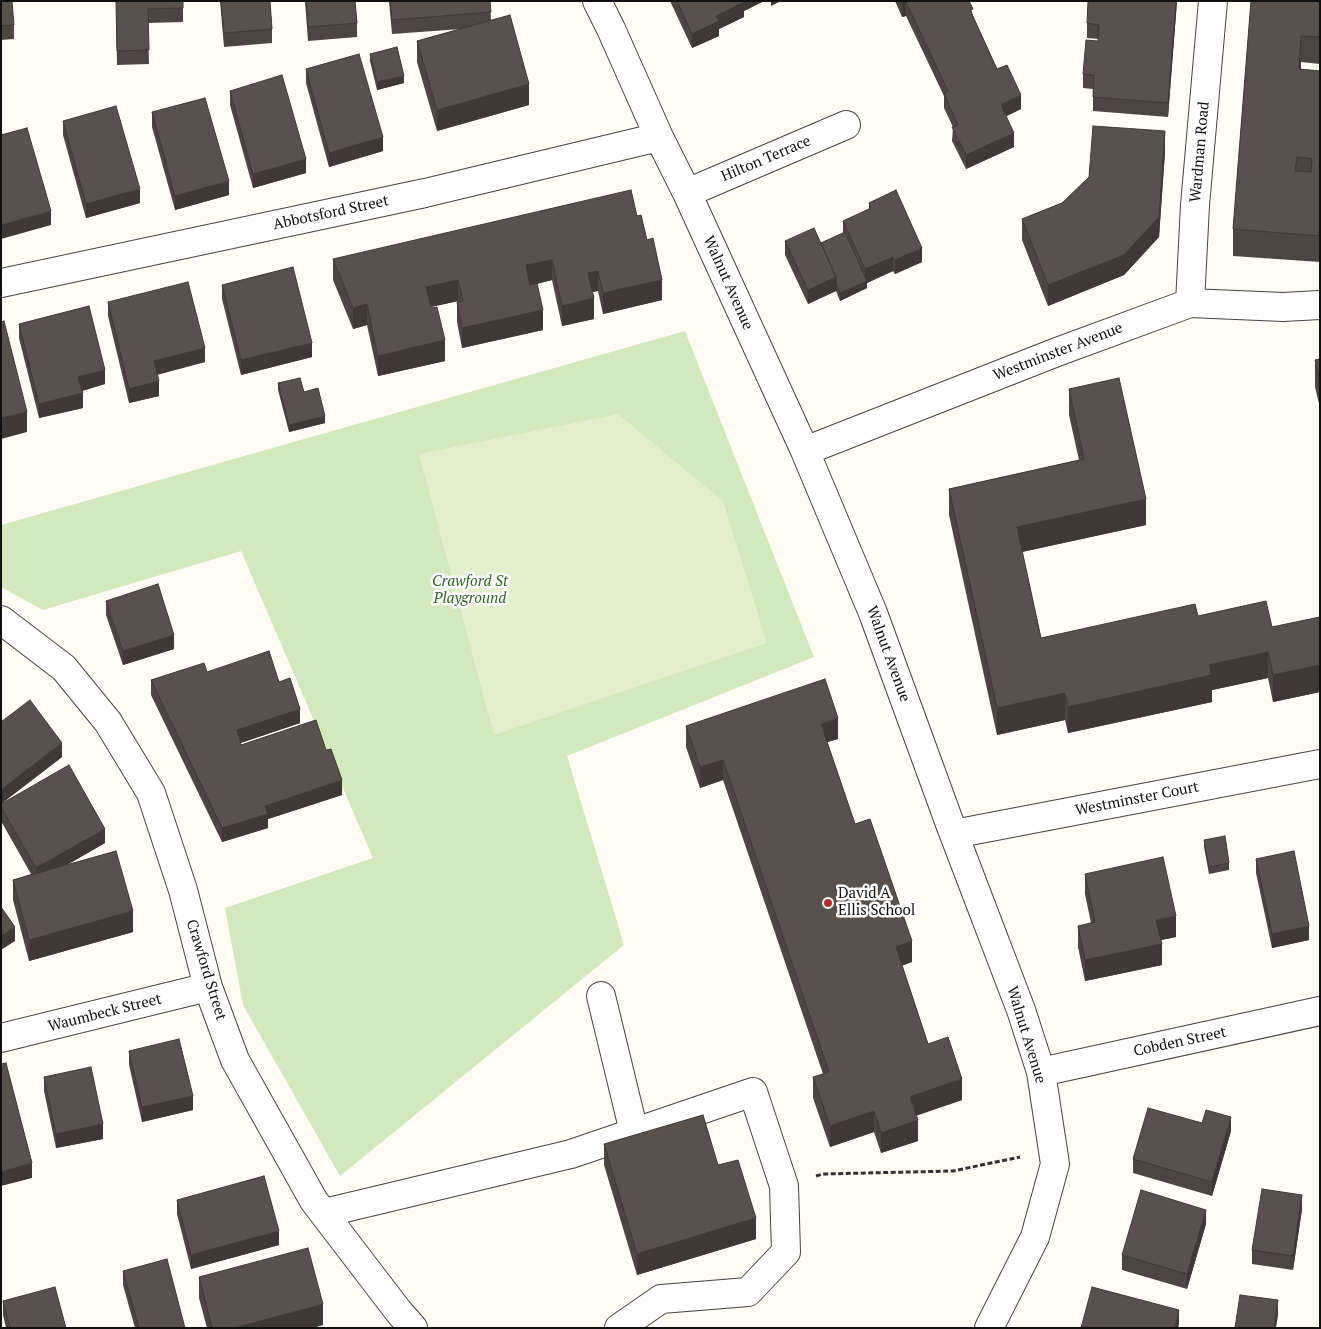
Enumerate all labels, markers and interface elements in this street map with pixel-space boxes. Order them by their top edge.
street label: Wardman Road [1187,101,1213,203]
street label: Hilton Terrace [718,132,814,186]
street label: Abbotsford Street [272,192,390,234]
street label: Walnut Avenue [699,233,757,333]
street label: Westminster Avenue [991,319,1125,385]
park label: Crawford St Playground [432,573,508,608]
street label: Walnut Avenue [862,603,914,705]
street label: Westminster Court [1074,778,1200,820]
place label: David A Ellis School [838,885,915,920]
marker: David A Ellis School [822,897,834,909]
street label: Crawford Street [182,917,230,1023]
street label: Walnut Avenue [1003,984,1049,1086]
street label: Waumbeck Street [46,990,164,1036]
street label: Cobden Street [1132,1023,1228,1061]

